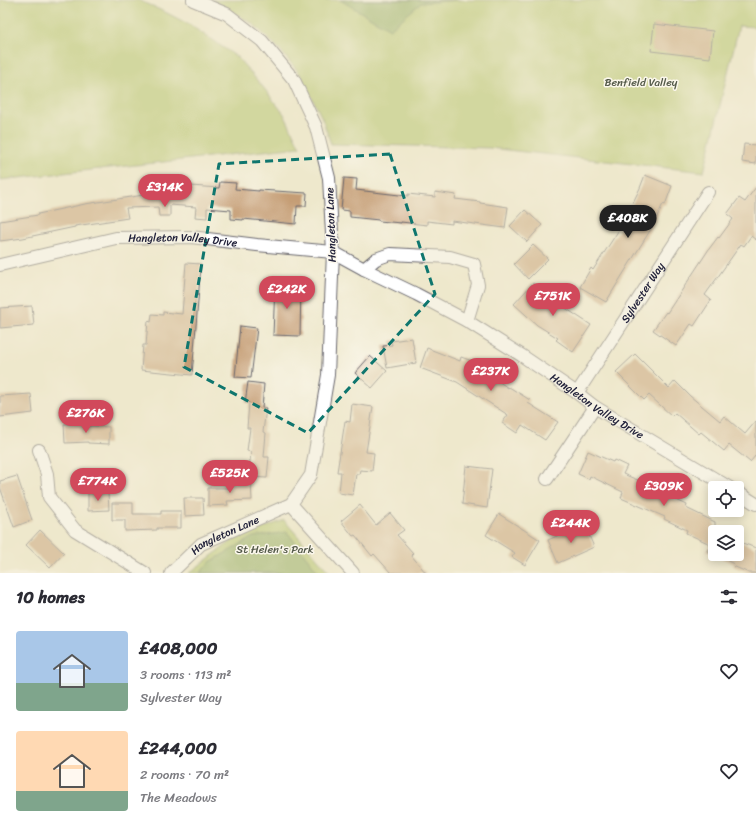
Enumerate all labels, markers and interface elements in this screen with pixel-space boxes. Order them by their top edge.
park label: Benfield Valley [605,73,678,92]
pin: £314K [137,174,193,208]
text: £314K [147,175,183,198]
street label: Hangleton Lane [320,187,342,263]
pin: £408K [600,205,656,239]
text: £408K [609,206,647,229]
street label: Hangleton Valley Drive [128,227,239,252]
street label: Sylvester Way [616,258,670,327]
pin: £242K [259,276,315,310]
text: £242K [268,277,306,300]
pin: £751K [525,283,581,317]
text: £751K [535,284,571,307]
pin: £237K [463,358,519,392]
text: £237K [473,359,509,382]
street label: Hangleton Valley Drive [546,368,648,444]
pin: £276K [58,400,114,434]
text: £276K [67,401,105,424]
pin: £525K [202,460,258,494]
text: £525K [211,461,249,484]
pin: £774K [70,468,126,502]
text: £774K [79,469,117,492]
pin: £309K [636,473,692,507]
text: £309K [645,474,683,497]
map controls [708,481,744,561]
button: locate [708,481,744,517]
street label: Hangleton Lane [186,510,263,559]
pin: £244K [543,510,599,544]
text: £244K [552,511,590,534]
button: layers [708,525,744,561]
park label: St Helen's Park [236,540,314,559]
text: 10 homes [16,582,85,612]
icon: filters [718,586,740,608]
text: £408,000 [140,633,217,663]
icon: home [48,647,96,695]
icon: heart [718,660,740,682]
text: 3 rooms · 113 m² [140,663,231,686]
text: Sylvester Way [140,686,222,709]
text: £244,000 [140,733,217,763]
icon: home [48,747,96,795]
icon: heart [718,760,740,782]
text: 2 rooms · 70 m² [140,763,229,786]
text: The Meadows [140,786,217,809]

